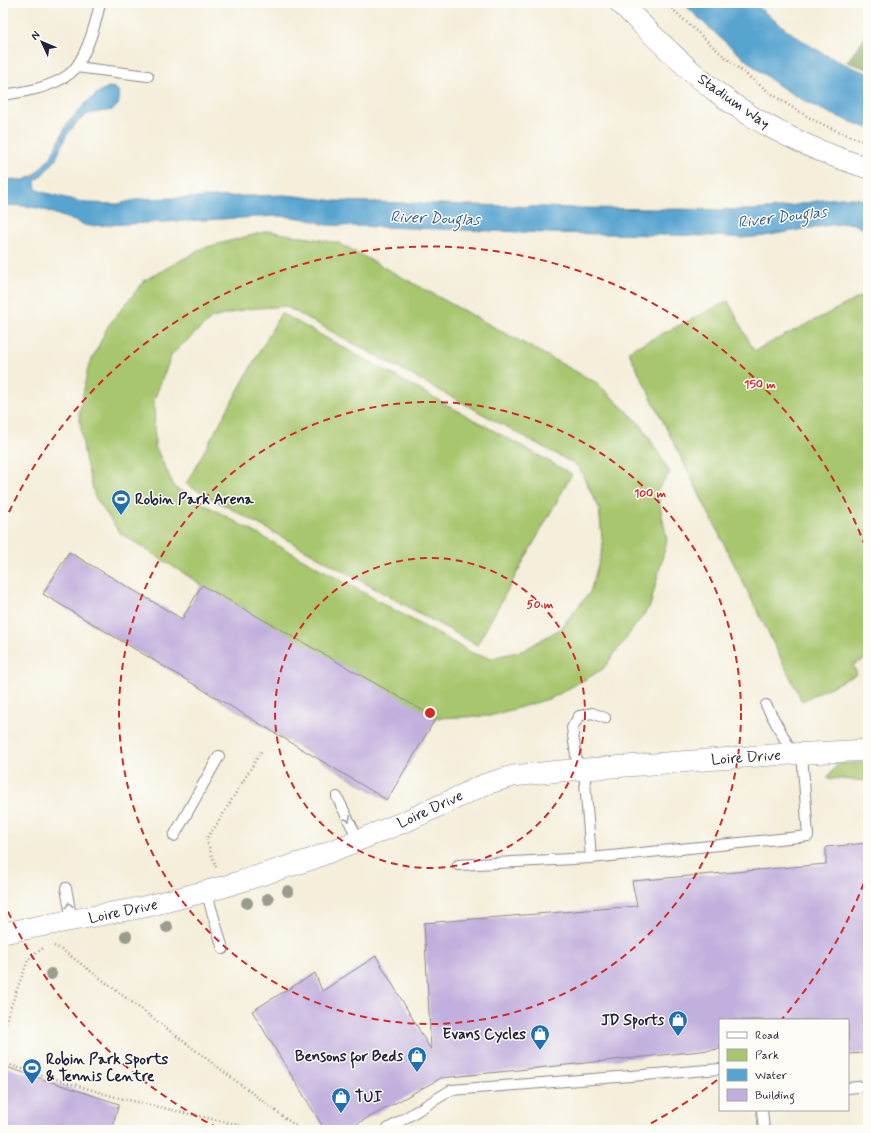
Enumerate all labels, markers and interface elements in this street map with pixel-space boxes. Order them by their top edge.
north arrow [22,22,62,62]
text: N [28,28,43,43]
street label: Stadium Way [693,70,774,134]
water label: River Douglas [736,201,830,235]
water label: River Douglas [390,206,482,233]
text: 150 m [744,377,776,393]
text: 100 m [634,486,667,502]
sports icon: Robin Park Arena [110,488,132,516]
place label: Robin Park Arena [135,490,255,510]
text: 50 m [527,597,554,613]
centre of rings [423,706,437,720]
street label: Loire Drive [710,746,782,770]
street label: Loire Drive [394,786,467,834]
one-way arrow [343,815,351,822]
street label: Loire Drive [87,895,160,929]
one-way arrow [65,902,74,908]
shop icon: JD Sports [667,1009,689,1037]
place label: JD Sports [601,1011,664,1031]
legend [719,1019,849,1111]
shop icon: Evans Cycles [529,1023,551,1051]
place label: Evans Cycles [443,1025,526,1045]
text: Road [755,1028,779,1044]
shop icon: Bensons for Beds [406,1045,428,1073]
place label: Bensons for Beds [295,1047,403,1069]
text: Park [755,1048,779,1064]
place label: Robin Park Sports & Tennis Centre [46,1050,168,1087]
sports icon: Robin Park Sports & Tennis Centre [21,1057,43,1085]
text: Water [755,1068,787,1084]
shop icon: TUI [330,1086,352,1114]
place label: TUI [355,1088,382,1108]
text: Building [755,1088,795,1105]

